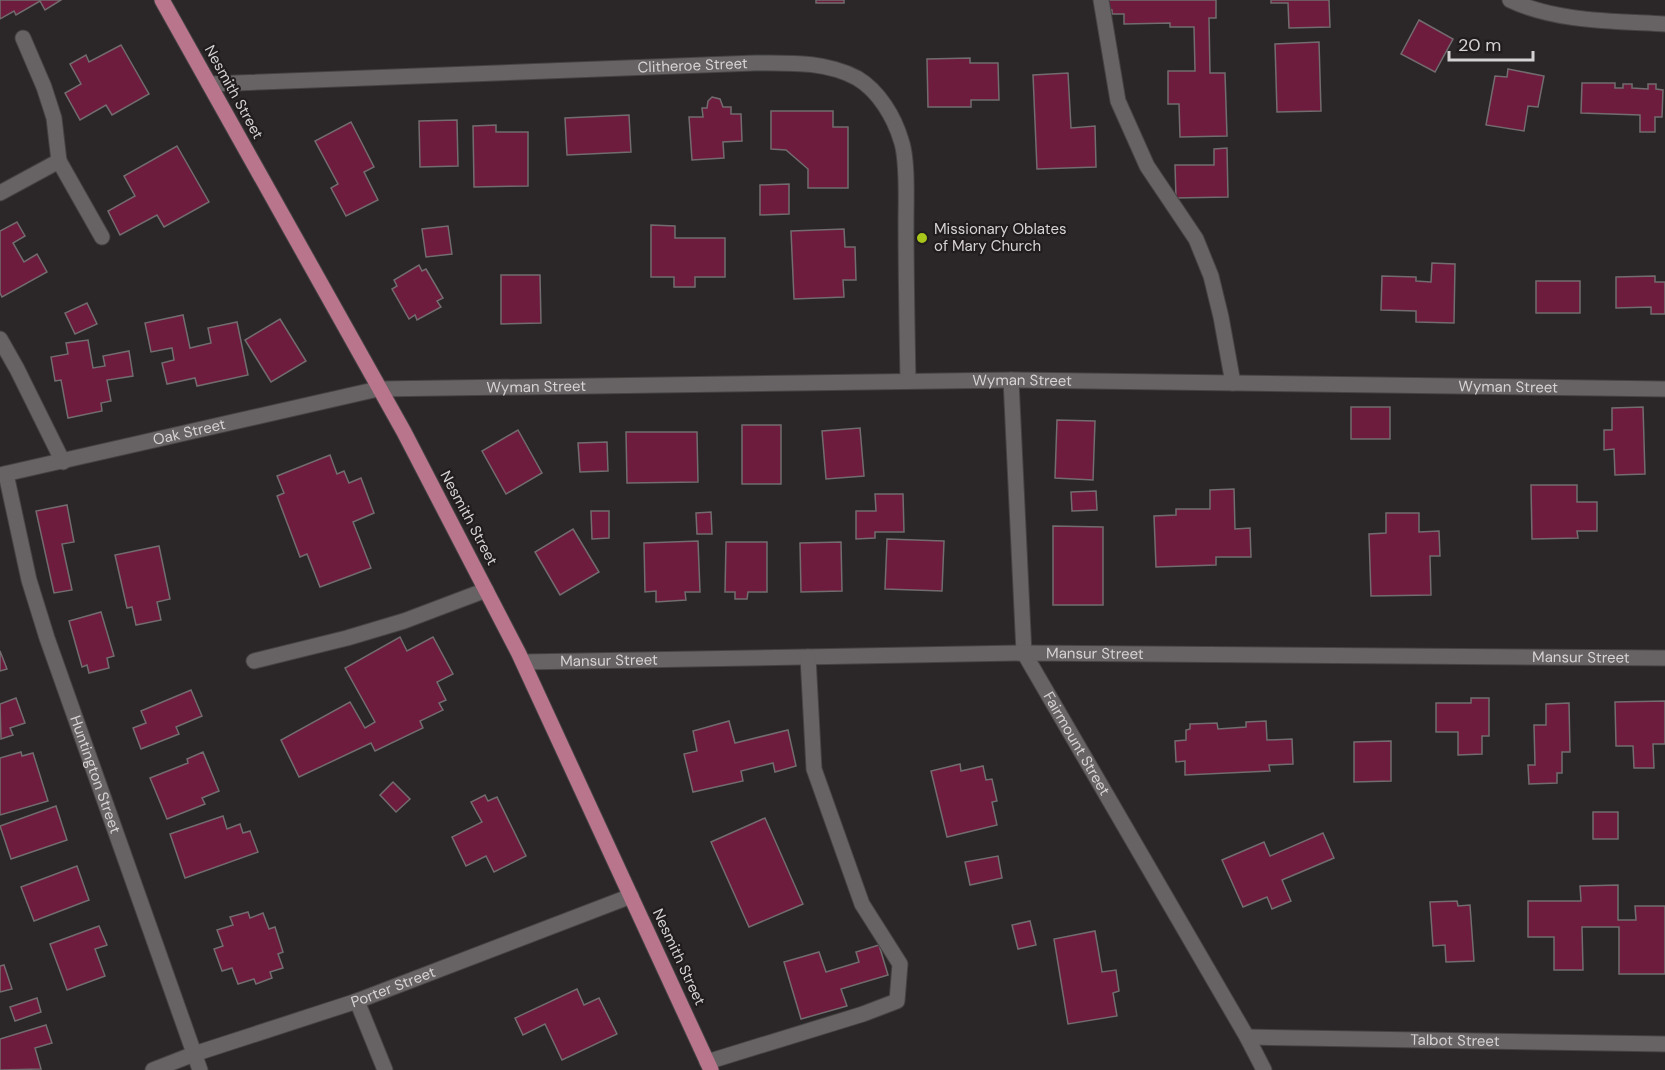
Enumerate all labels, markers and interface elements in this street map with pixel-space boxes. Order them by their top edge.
scale bar [1449,24,1533,62]
text: 20 m [1458,33,1501,57]
street label: Nesmith Street [200,42,268,143]
street label: Clitheroe Street [637,53,748,78]
place label: Missionary Oblates of Mary Church [934,219,1066,256]
marker: Missionary Oblates of Mary Church [915,231,929,245]
street label: Wyman Street [972,370,1072,391]
street label: Wyman Street [486,376,586,397]
street label: Wyman Street [1458,376,1558,398]
street label: Oak Street [151,414,228,450]
street label: Nesmith Street [436,467,502,569]
street label: Mansur Street [1046,643,1144,664]
street label: Mansur Street [1532,647,1630,668]
street label: Mansur Street [560,650,658,671]
street label: Fairmount Street [1039,688,1115,799]
street label: Huntington Street [65,713,125,836]
street label: Nesmith Street [648,905,710,1009]
street label: Porter Street [348,962,438,1012]
street label: Talbot Street [1410,1030,1500,1051]

